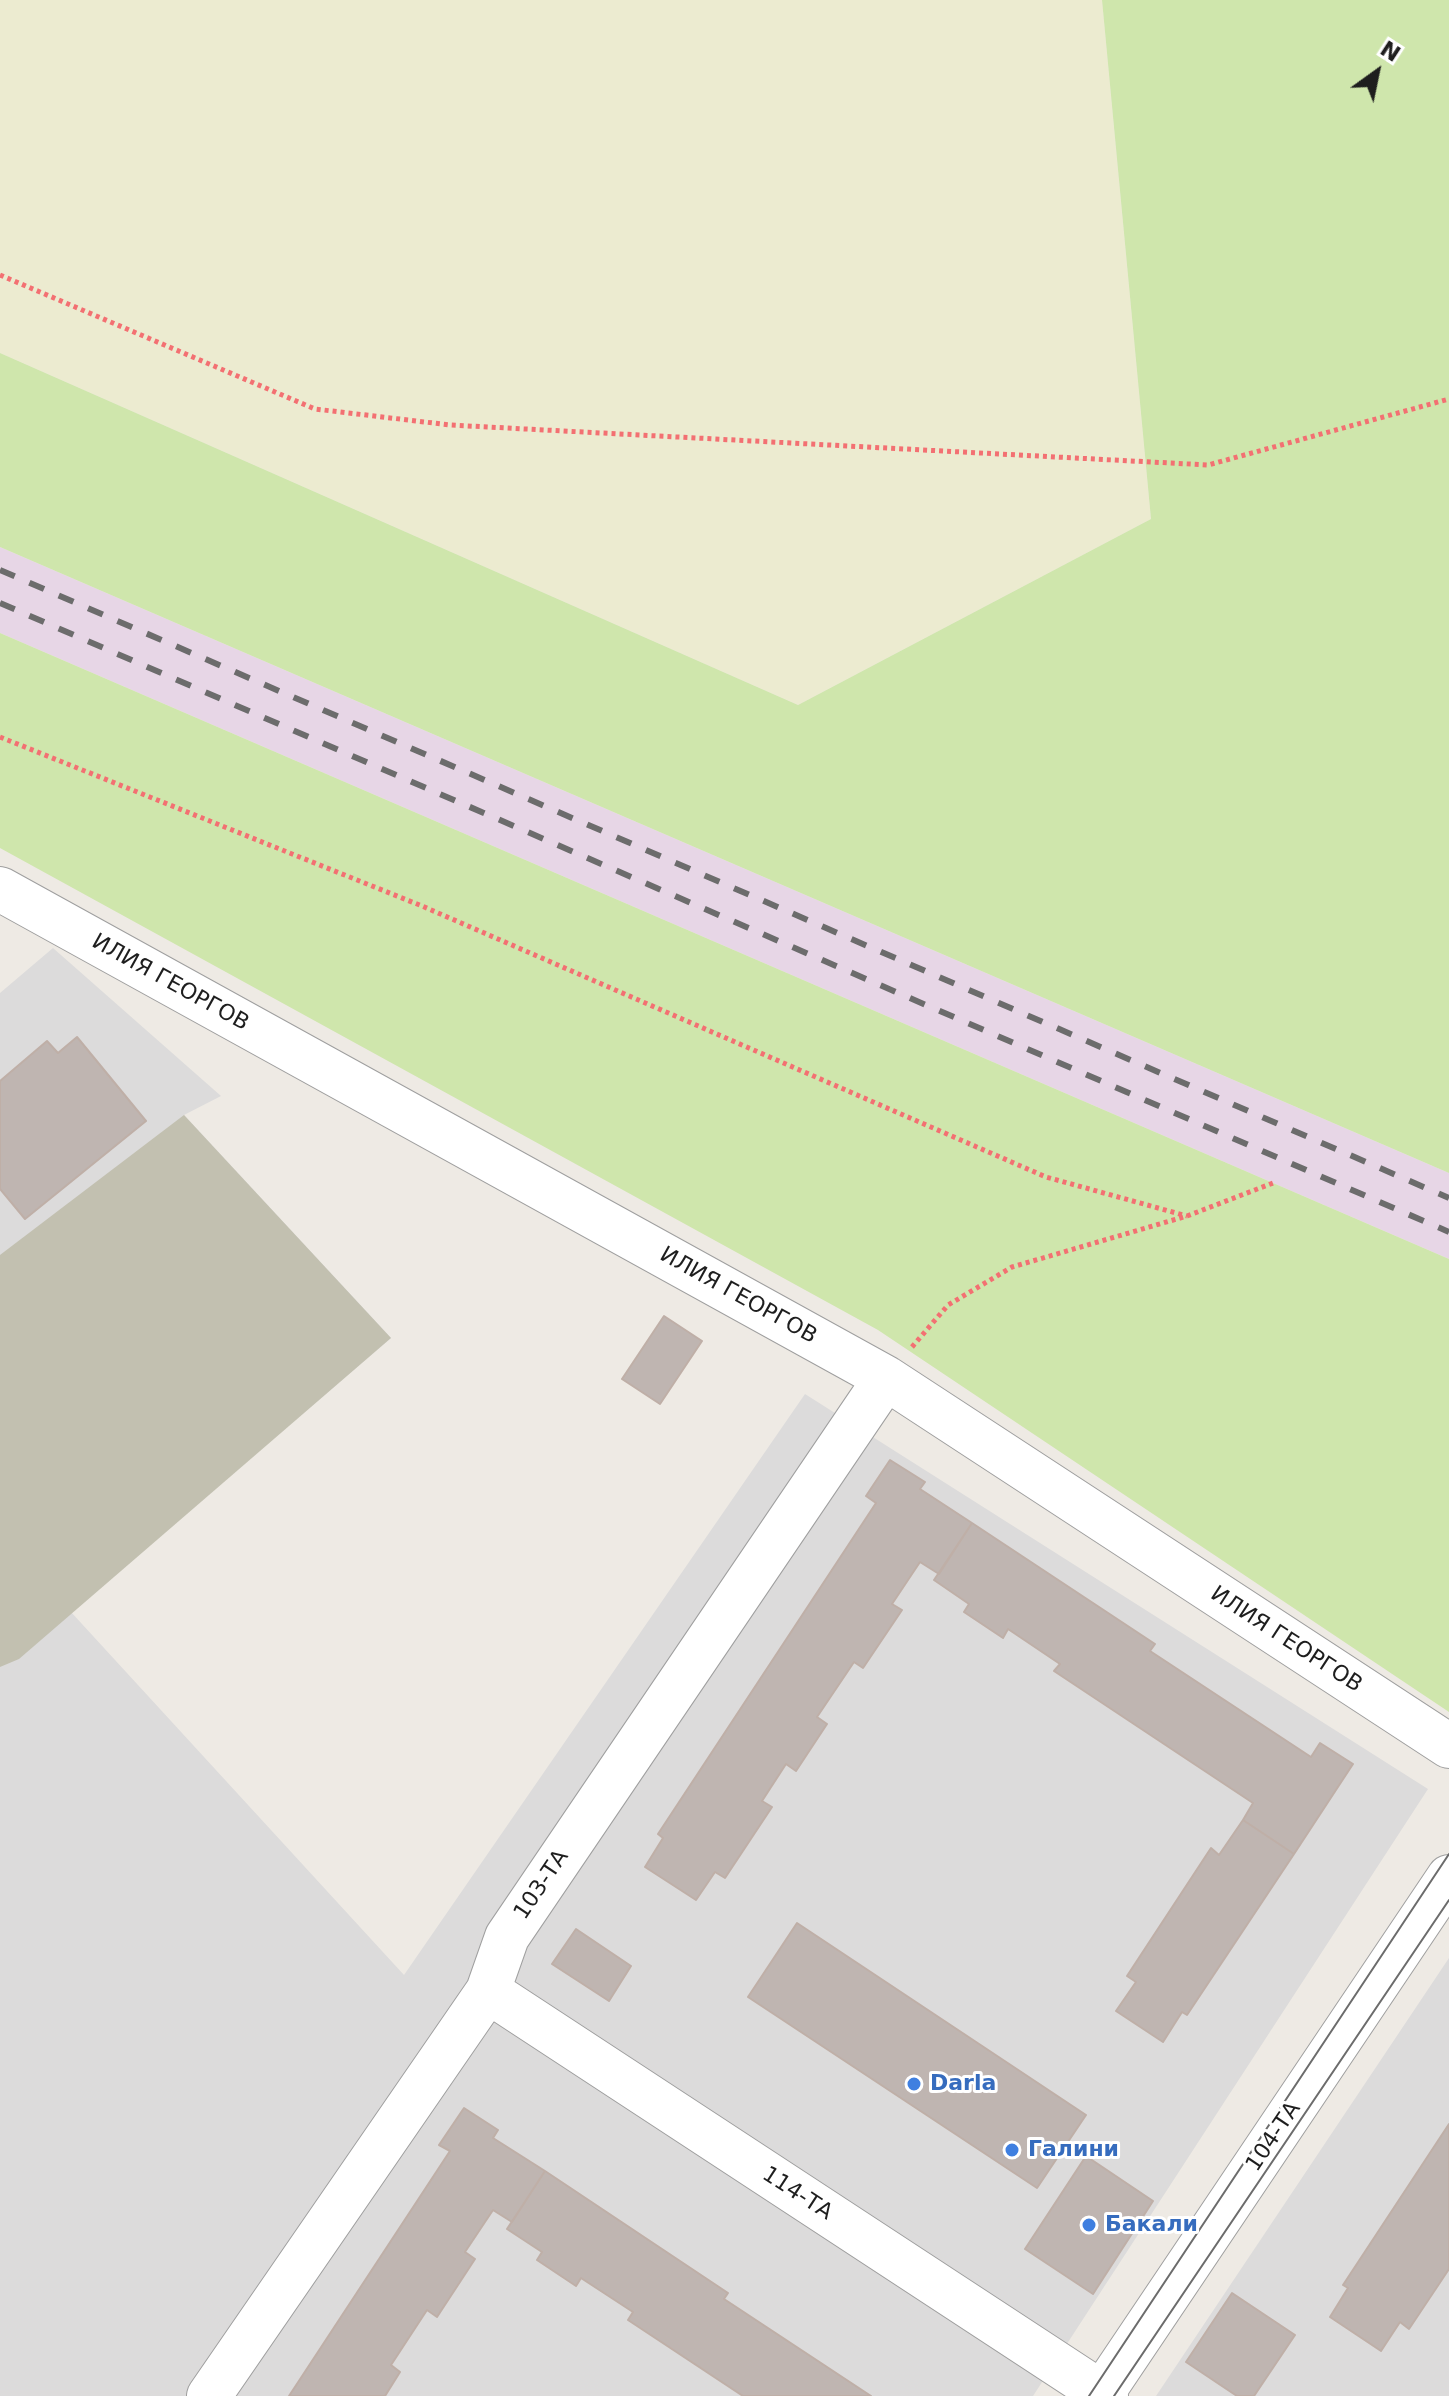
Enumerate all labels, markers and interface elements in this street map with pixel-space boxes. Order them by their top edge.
north arrow [1337,32,1417,112]
text: N [1376,36,1405,67]
street label: ИЛИЯ ГЕОРГОВ [87,929,253,1037]
street label: ИЛИЯ ГЕОРГОВ [655,1242,821,1350]
street label: ИЛИЯ ГЕОРГОВ [1205,1581,1367,1699]
street label: 103-ТА [509,1845,575,1925]
place label: Darla [930,2071,996,2097]
marker: Darla [905,2075,923,2093]
street label: 104-ТА [1241,2097,1307,2177]
place label: Галини [1028,2137,1119,2163]
marker: Галини [1003,2141,1021,2159]
street label: 114-ТА [757,2162,837,2226]
place label: Бакали [1105,2212,1198,2238]
marker: Бакали [1080,2216,1098,2234]

